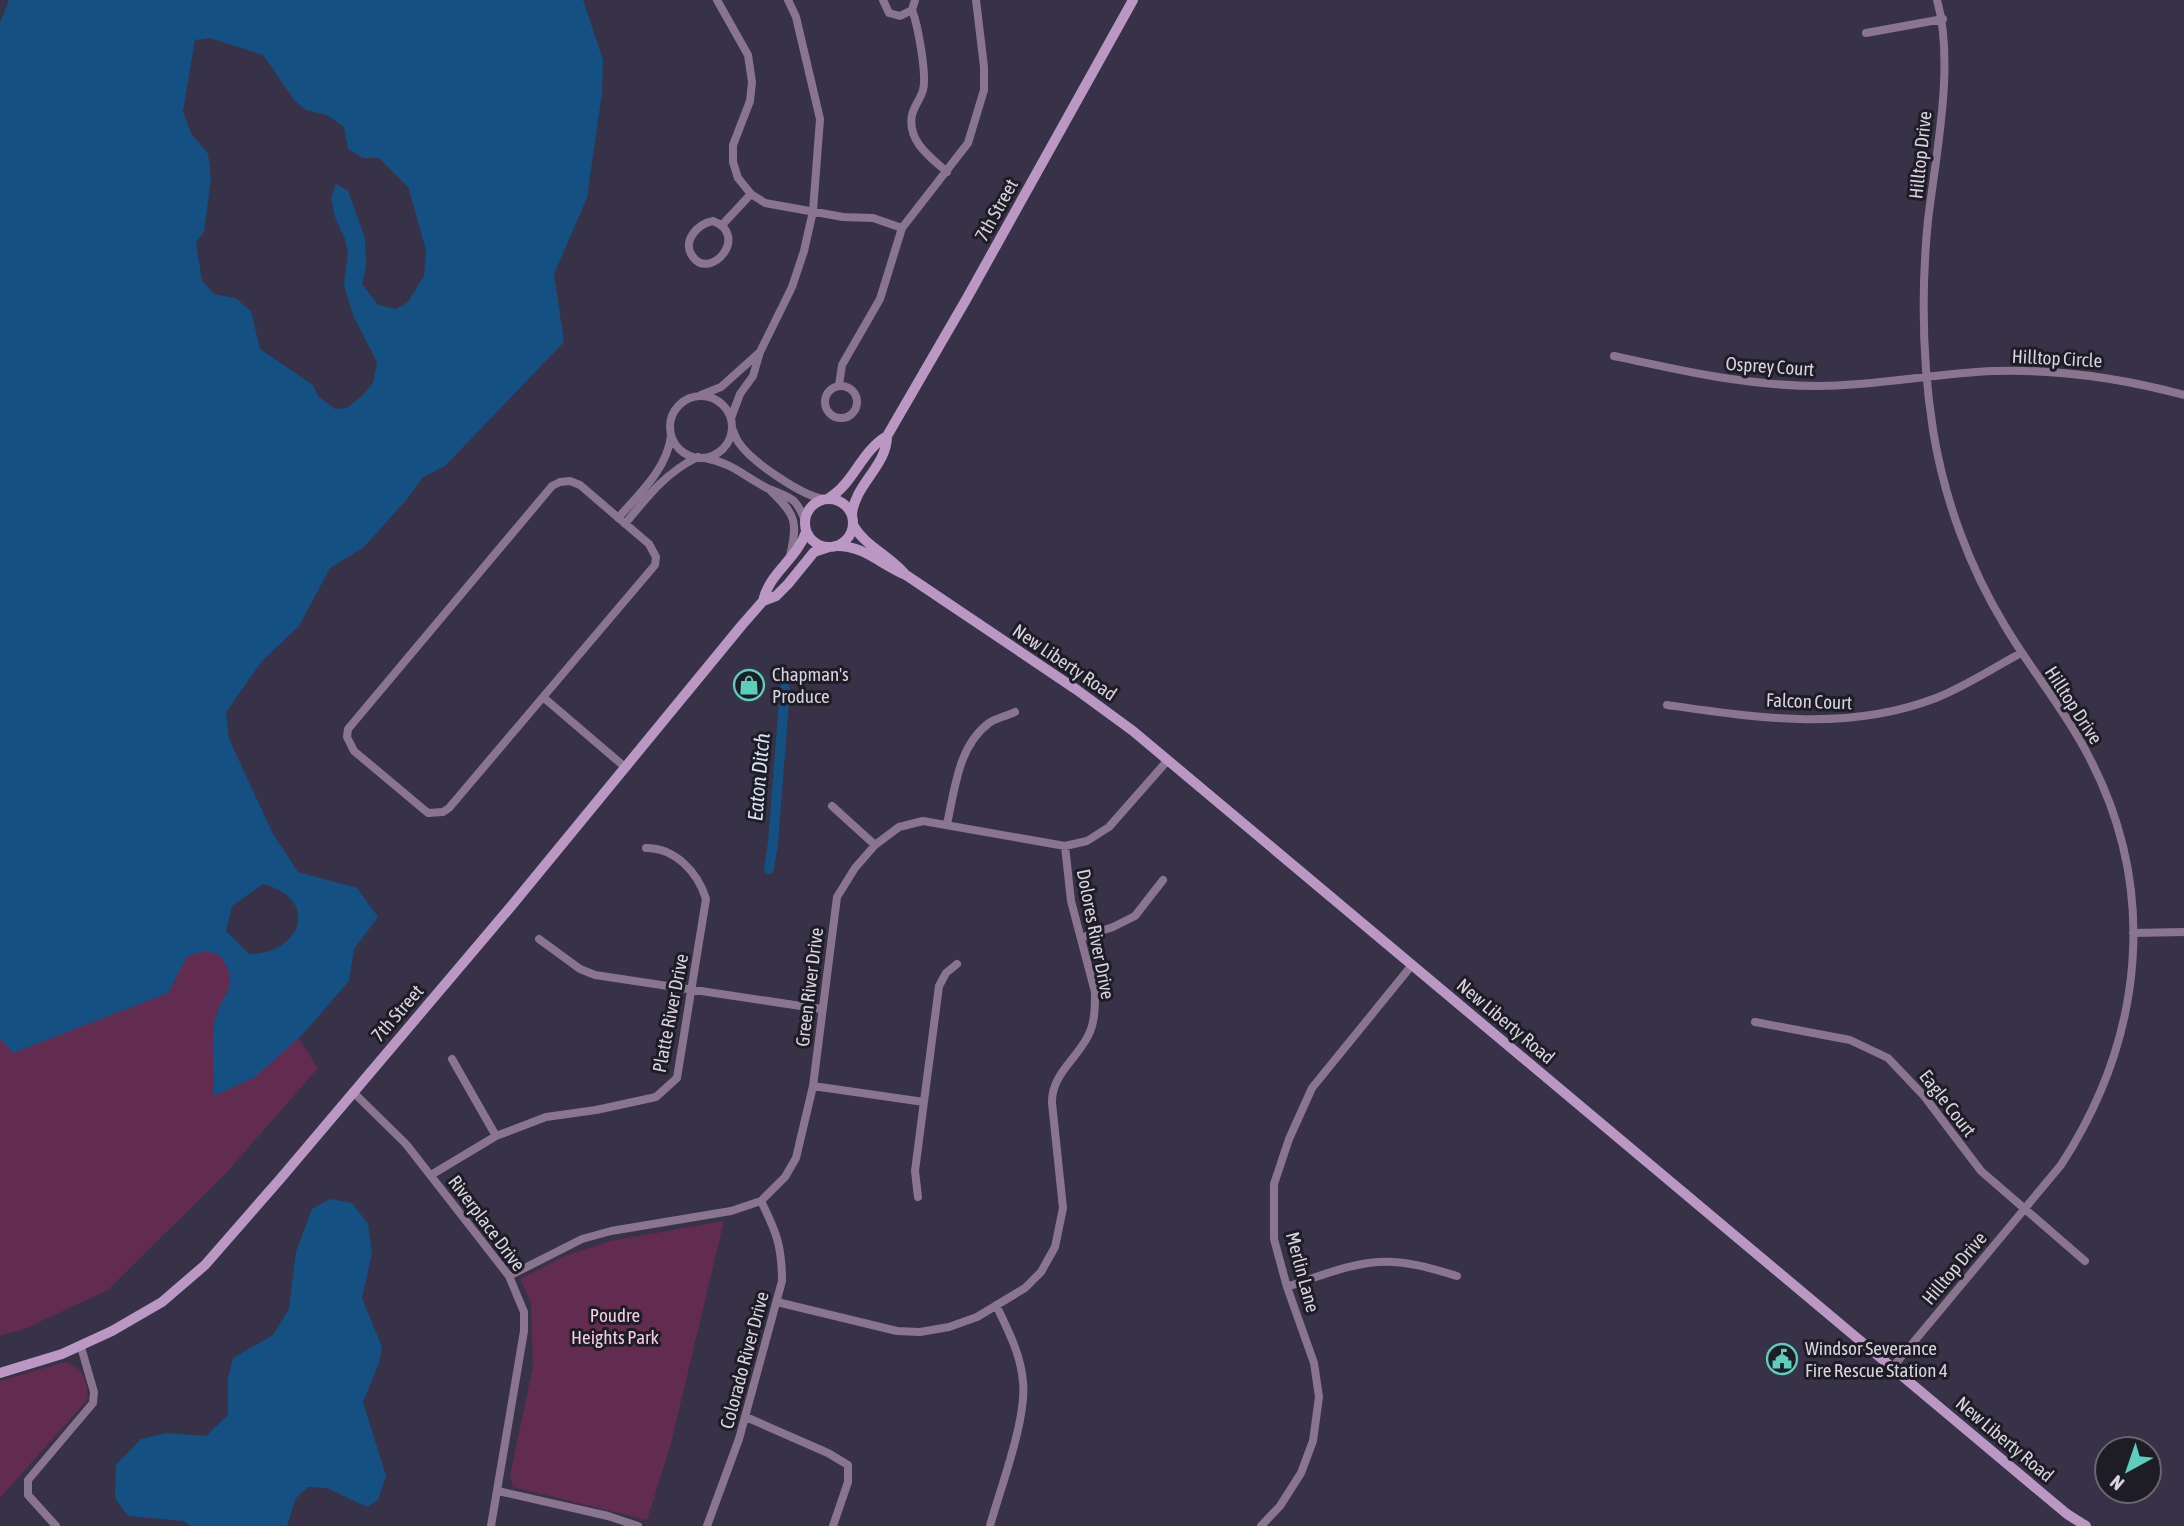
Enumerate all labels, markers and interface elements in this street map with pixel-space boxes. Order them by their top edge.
street label: Hilltop Drive [1904,110,1936,200]
street label: 7th Street [970,175,1022,245]
street label: Hilltop Circle [2011,345,2103,371]
street label: Osprey Court [1725,352,1815,380]
street label: New Liberty Road [1009,619,1121,705]
street label: Hilltop Drive [2041,662,2107,748]
place label: Chapman's Produce [772,663,849,707]
shop icon: Chapman's Produce [732,668,766,702]
street label: Falcon Court [1766,689,1852,713]
water label: Eaton Ditch [742,732,774,822]
street label: Dolores River Drive [1073,867,1119,1001]
street label: Green River Drive [791,926,827,1048]
street label: Platte River Drive [648,952,692,1074]
street label: New Liberty Road [1453,974,1559,1068]
street label: 7th Street [366,980,428,1046]
street label: Eagle Court [1915,1065,1981,1141]
street label: Riverplace Drive [444,1171,530,1275]
street label: Hilltop Drive [1917,1227,1991,1309]
street label: Merlin Lane [1282,1229,1324,1315]
street label: Colorado River Drive [715,1289,773,1431]
park label: Poudre Heights Park [571,1304,660,1348]
place label: Windsor Severance Fire Rescue Station 4 [1805,1337,1948,1381]
public building icon: Windsor Severance Fire Rescue Station 4 [1765,1342,1799,1376]
street label: New Liberty Road [1952,1392,2058,1486]
north arrow [2093,1435,2163,1505]
text: N [2106,1471,2128,1495]

